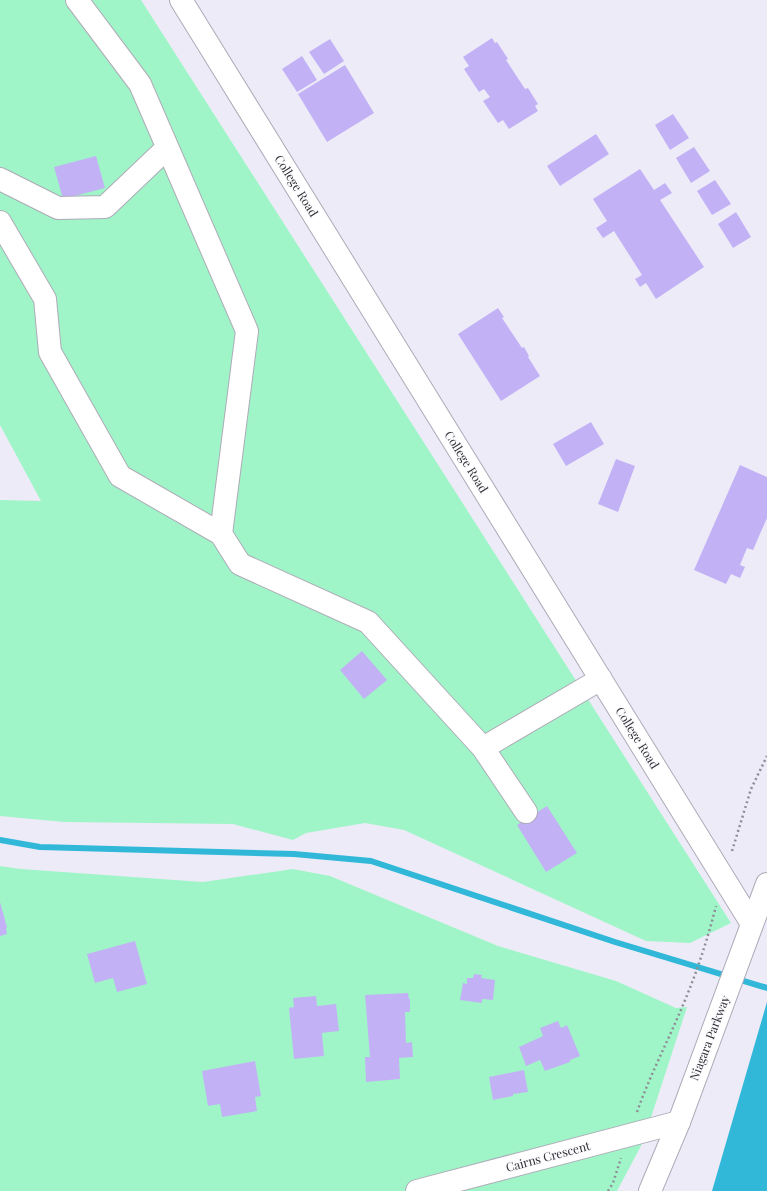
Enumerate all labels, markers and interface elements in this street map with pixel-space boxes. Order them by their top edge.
street label: College Road [271,152,322,219]
street label: College Road [441,428,492,495]
street label: College Road [612,704,663,771]
street label: Niagara Parkway [685,993,733,1082]
street label: Cairns Crescent [504,1137,592,1175]

